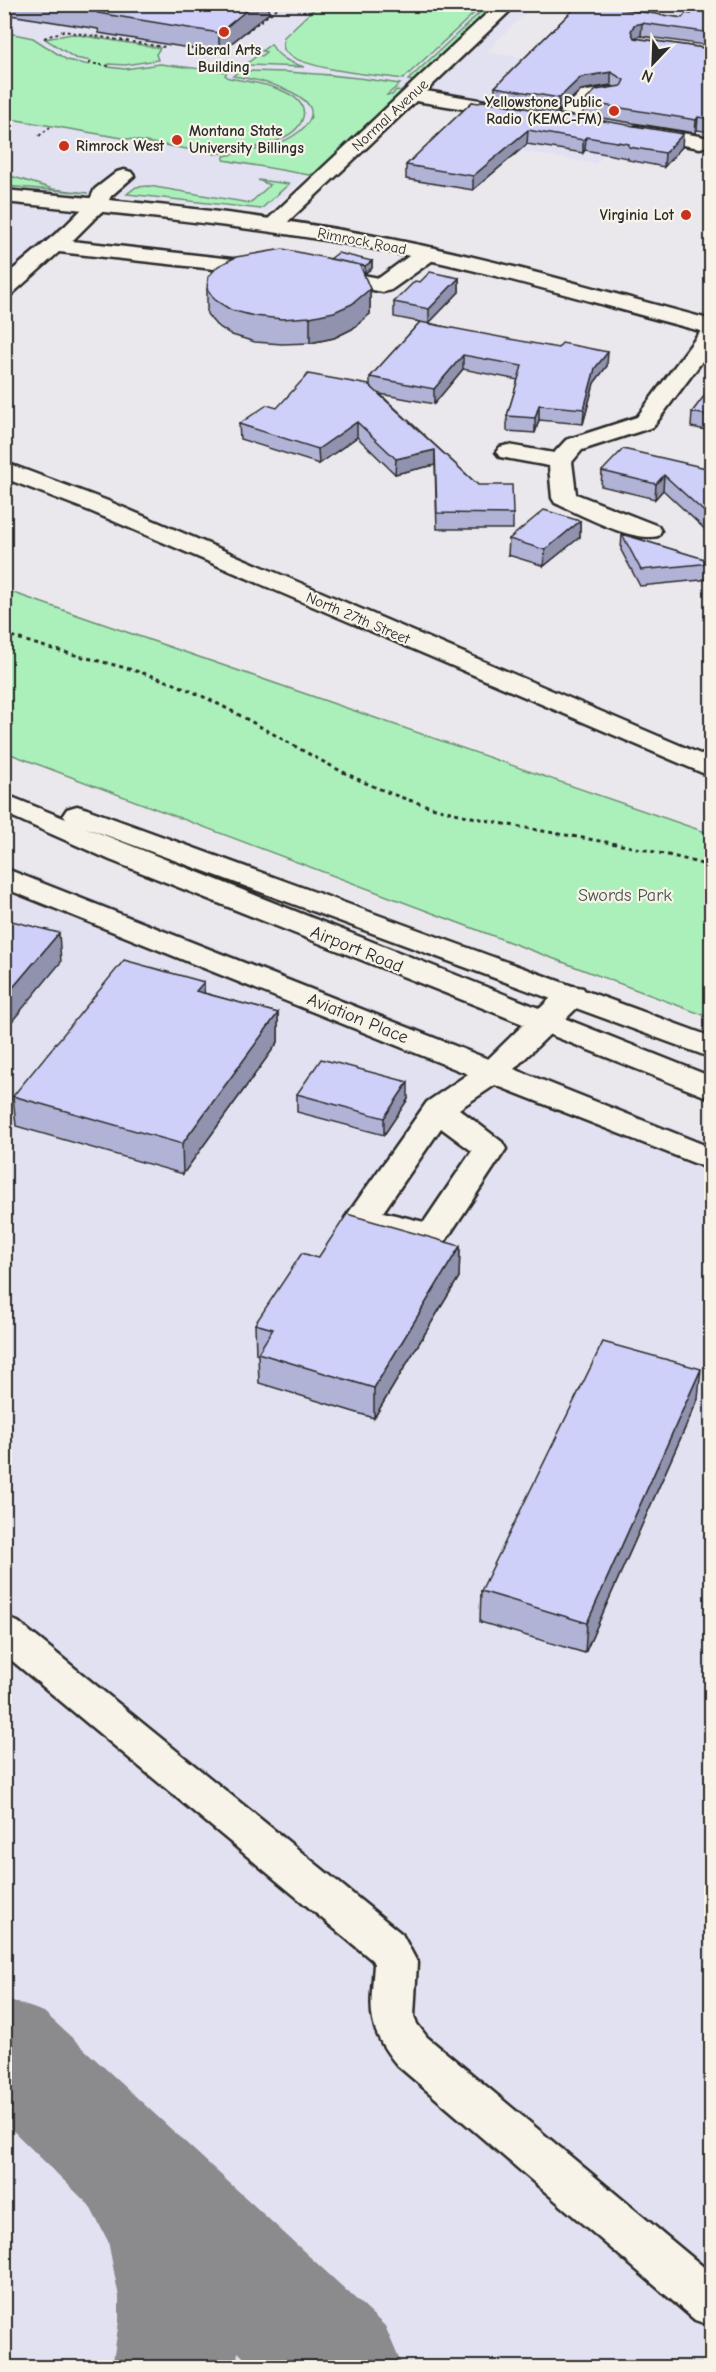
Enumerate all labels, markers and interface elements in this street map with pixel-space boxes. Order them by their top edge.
marker: Liberal Arts Building [217,25,231,39]
north arrow [623,33,683,93]
place label: Liberal Arts Building [187,41,261,76]
text: N [639,66,656,86]
street label: Normal Avenue [348,75,432,155]
place label: Yellowstone Public Radio (KEMC-FM) [485,93,602,128]
marker: Yellowstone Public Radio (KEMC-FM) [607,104,621,118]
place label: Montana State University Billings [189,122,304,157]
marker: Montana State University Billings [170,133,184,147]
place label: Rimrock West [76,137,165,155]
marker: Rimrock West [57,139,71,153]
place label: Virginia Lot [600,206,675,224]
marker: Virginia Lot [679,208,693,222]
street label: Rimrock Road [316,224,408,258]
street label: North 27th Street [303,588,413,648]
park label: Swords Park [578,885,672,906]
street label: Airport Road [307,921,406,978]
street label: Aviation Place [304,989,411,1048]

